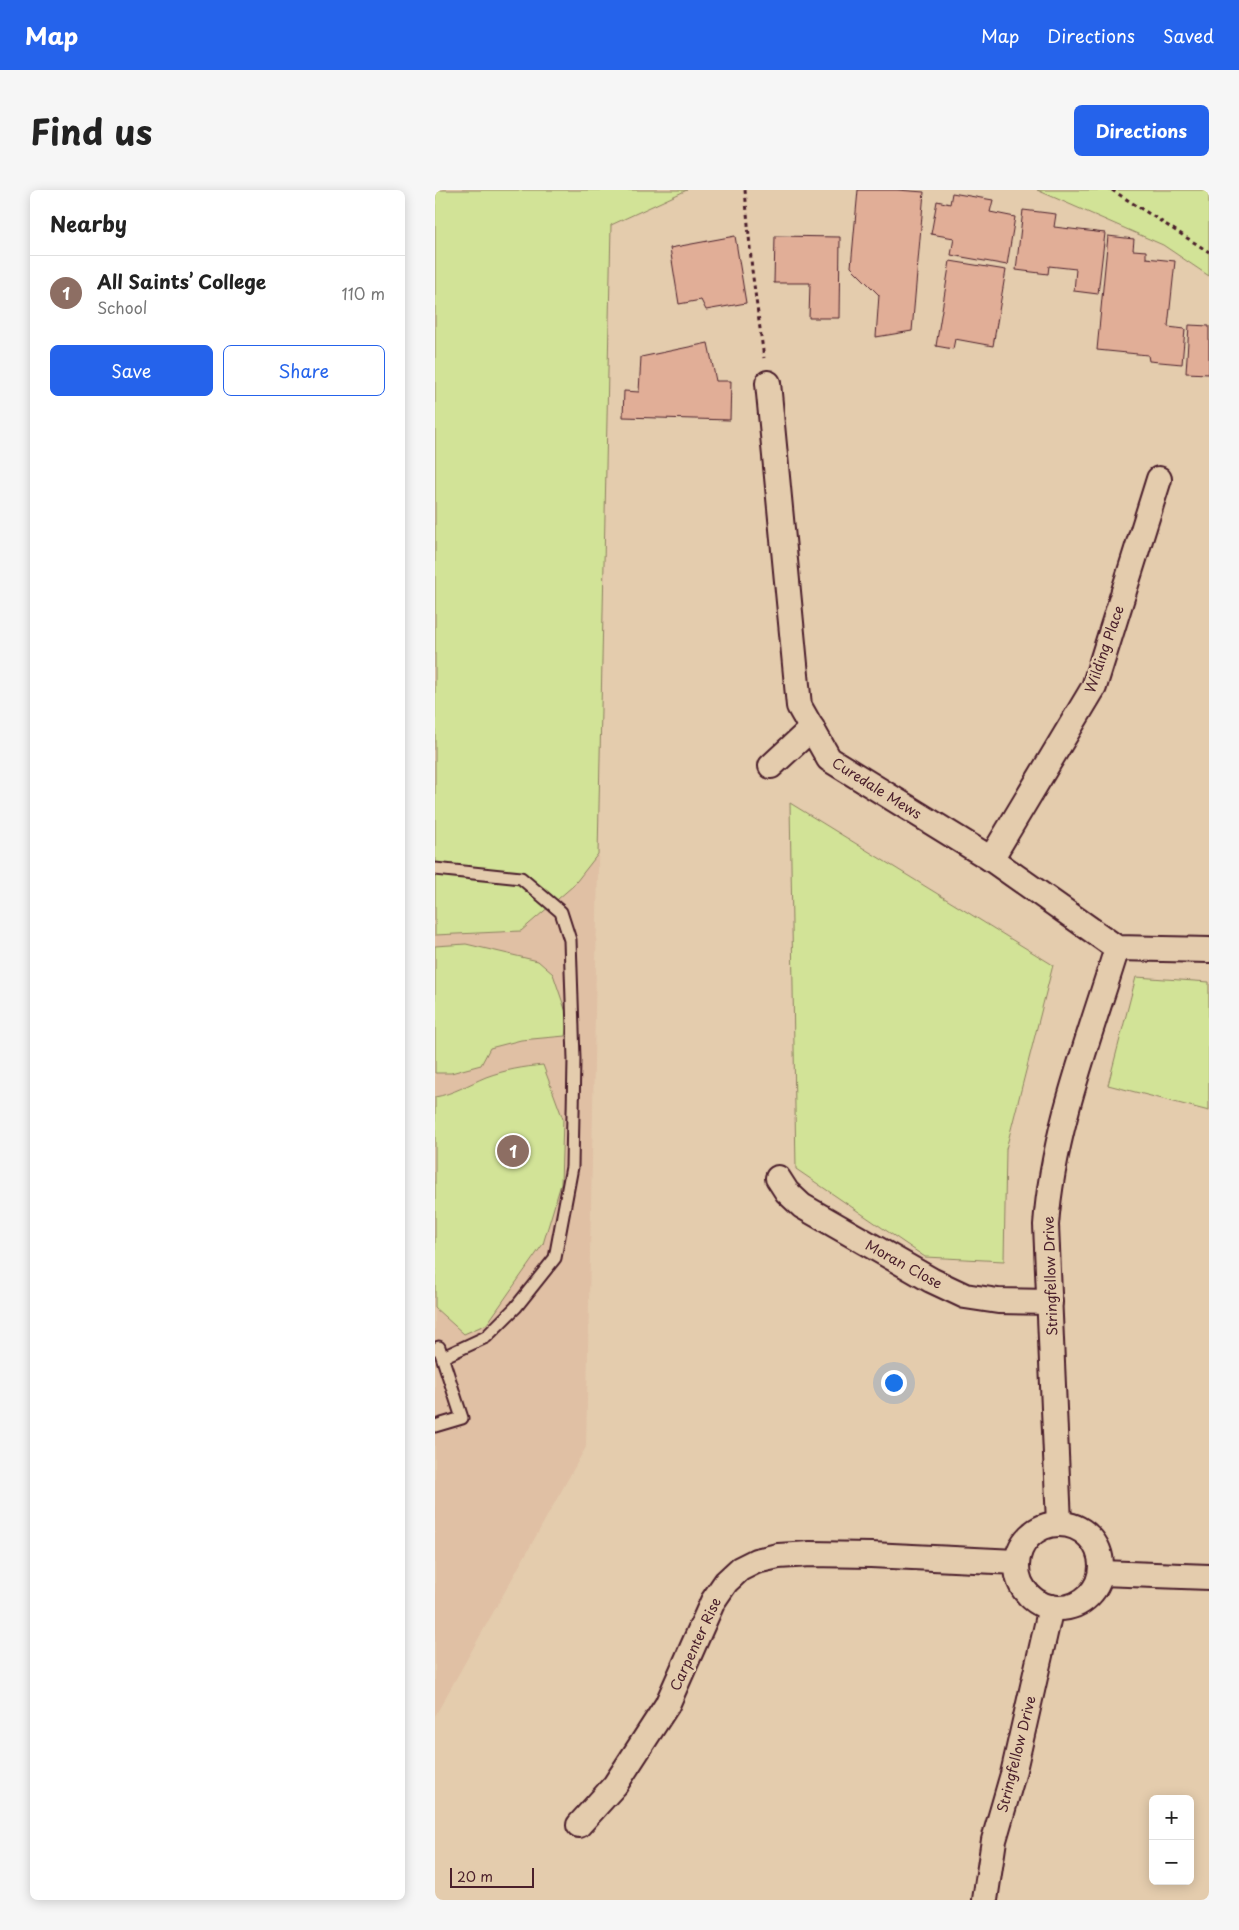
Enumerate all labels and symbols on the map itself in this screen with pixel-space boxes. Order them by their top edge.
street label: Wilding Place [1079,602,1129,696]
street label: Curedale Mews [828,752,926,824]
pin: 1 [497,1132,529,1170]
street label: Stringfellow Drive [1037,1215,1063,1336]
street label: Moran Close [862,1234,946,1294]
your location [881,1370,907,1396]
street label: Carpenter Rise [664,1594,726,1694]
street label: Stringfellow Drive [991,1693,1041,1815]
scale bar [450,1865,534,1888]

